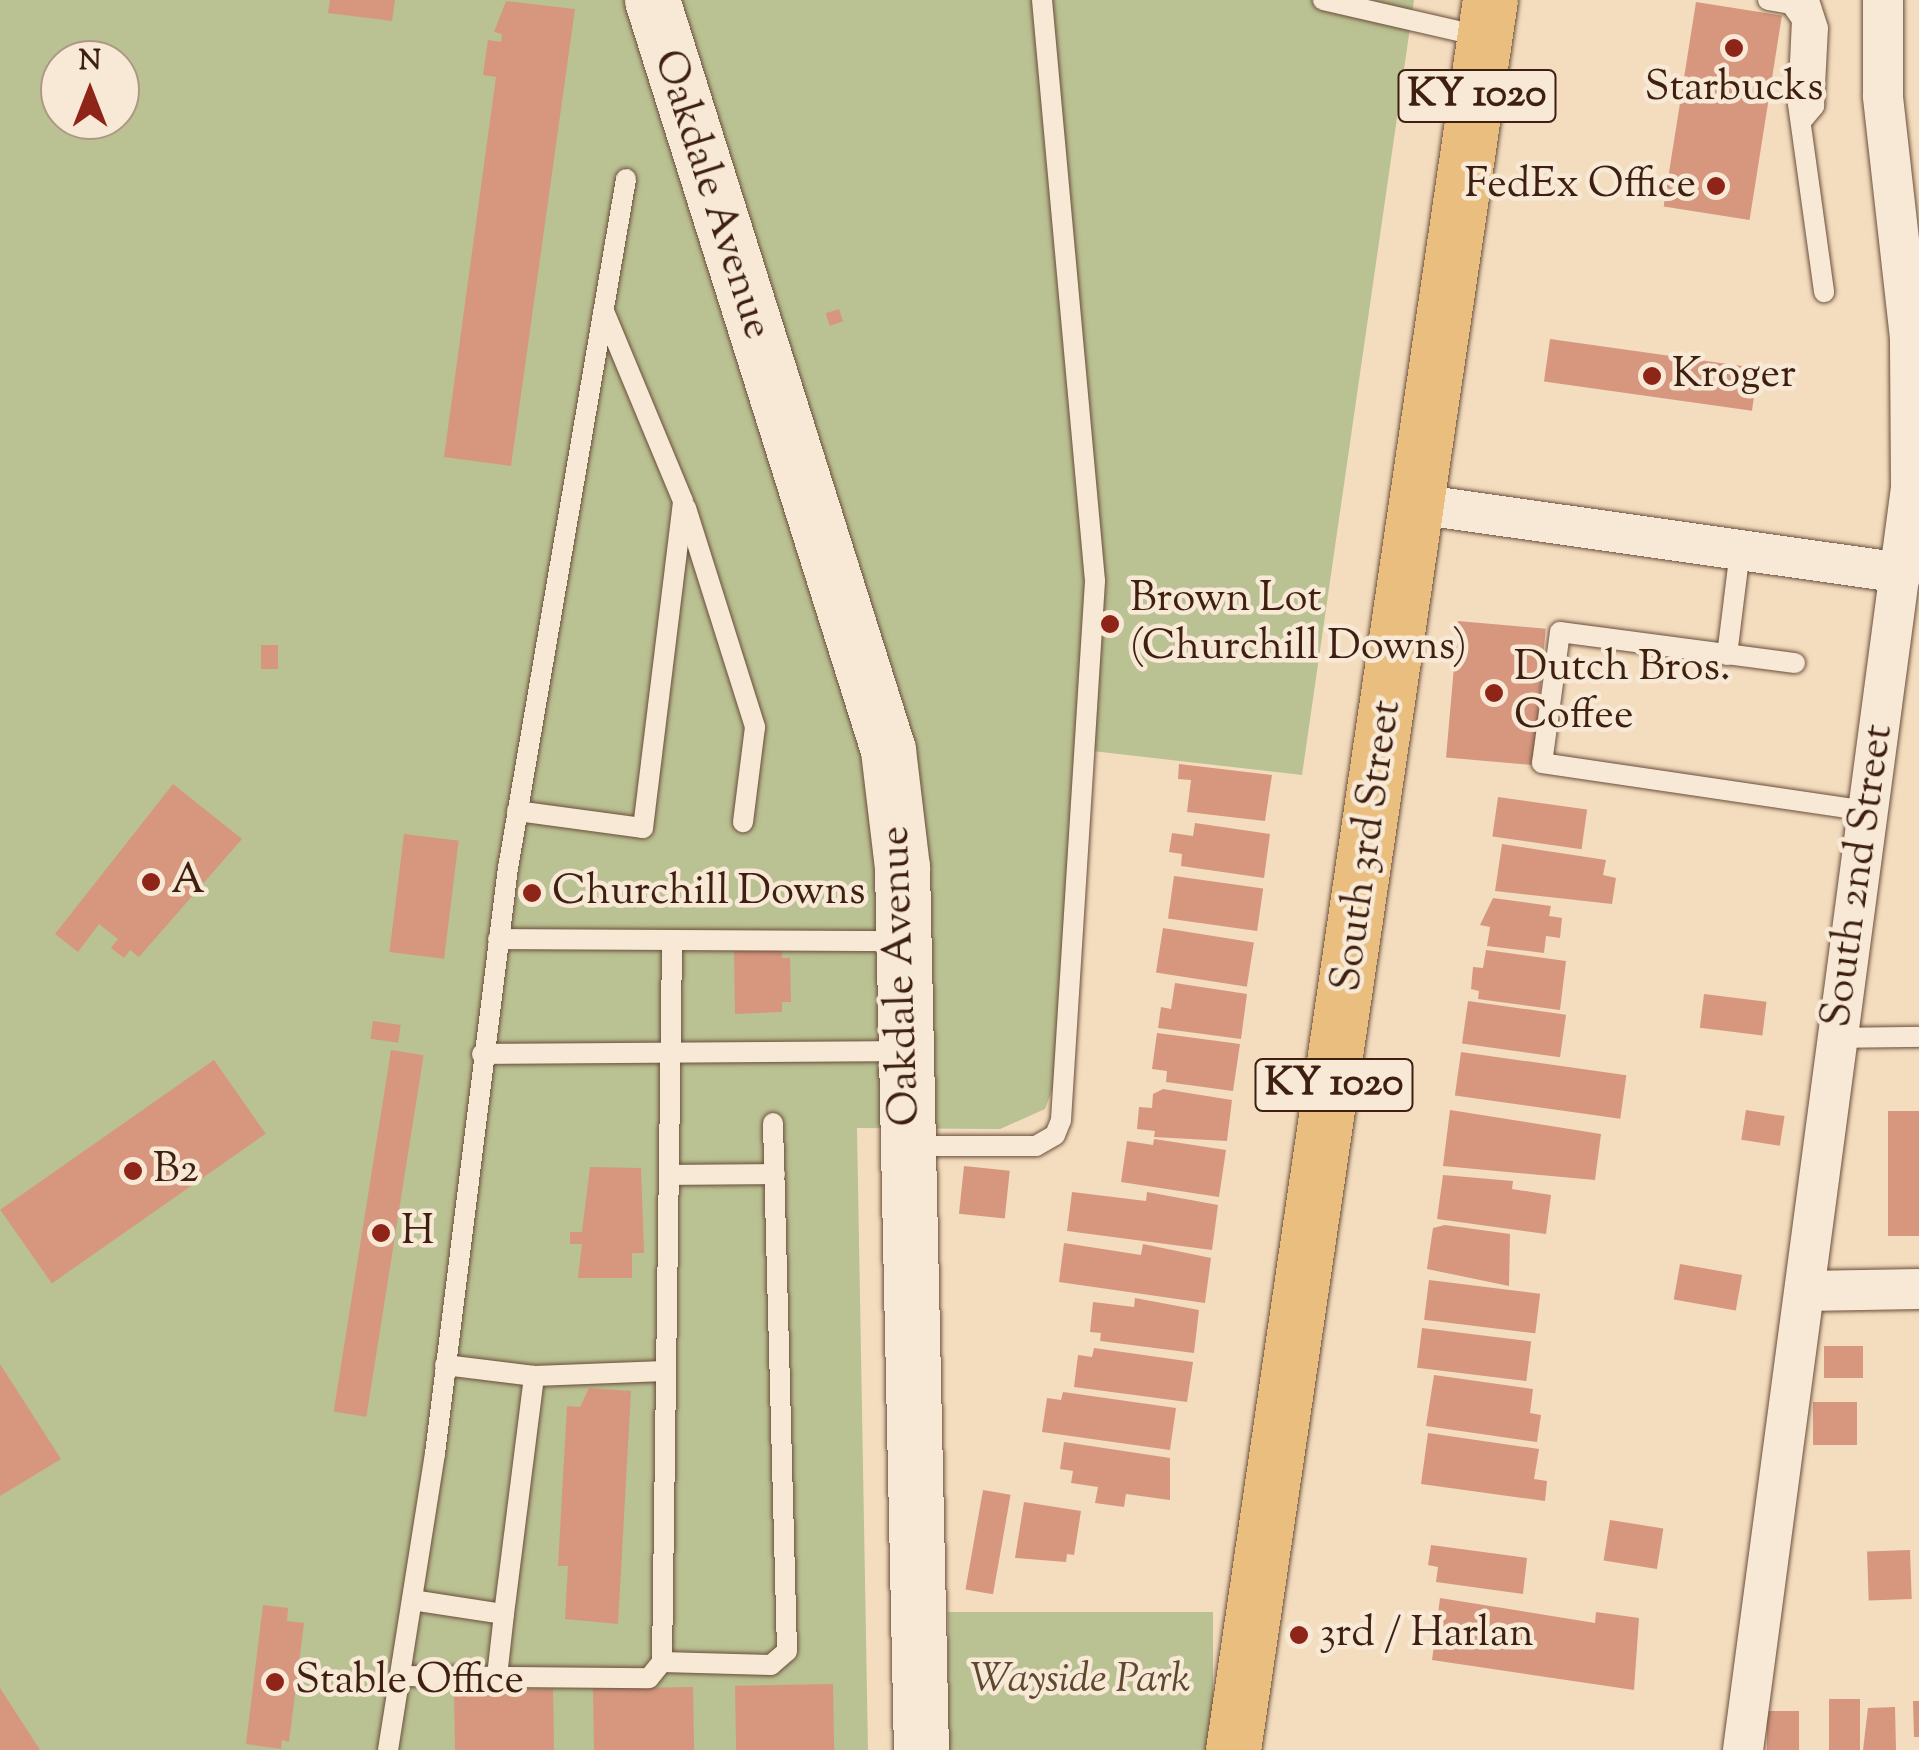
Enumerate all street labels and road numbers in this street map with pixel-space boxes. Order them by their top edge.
street label: Oakdale Avenue [641,44,781,346]
road number: KY 1020 [1397,61,1557,131]
street label: South 3rd Street [1323,697,1413,995]
street label: South 2nd Street [1813,721,1905,1031]
street label: Oakdale Avenue [872,825,932,1127]
road number: KY 1020 [1254,1050,1414,1120]

